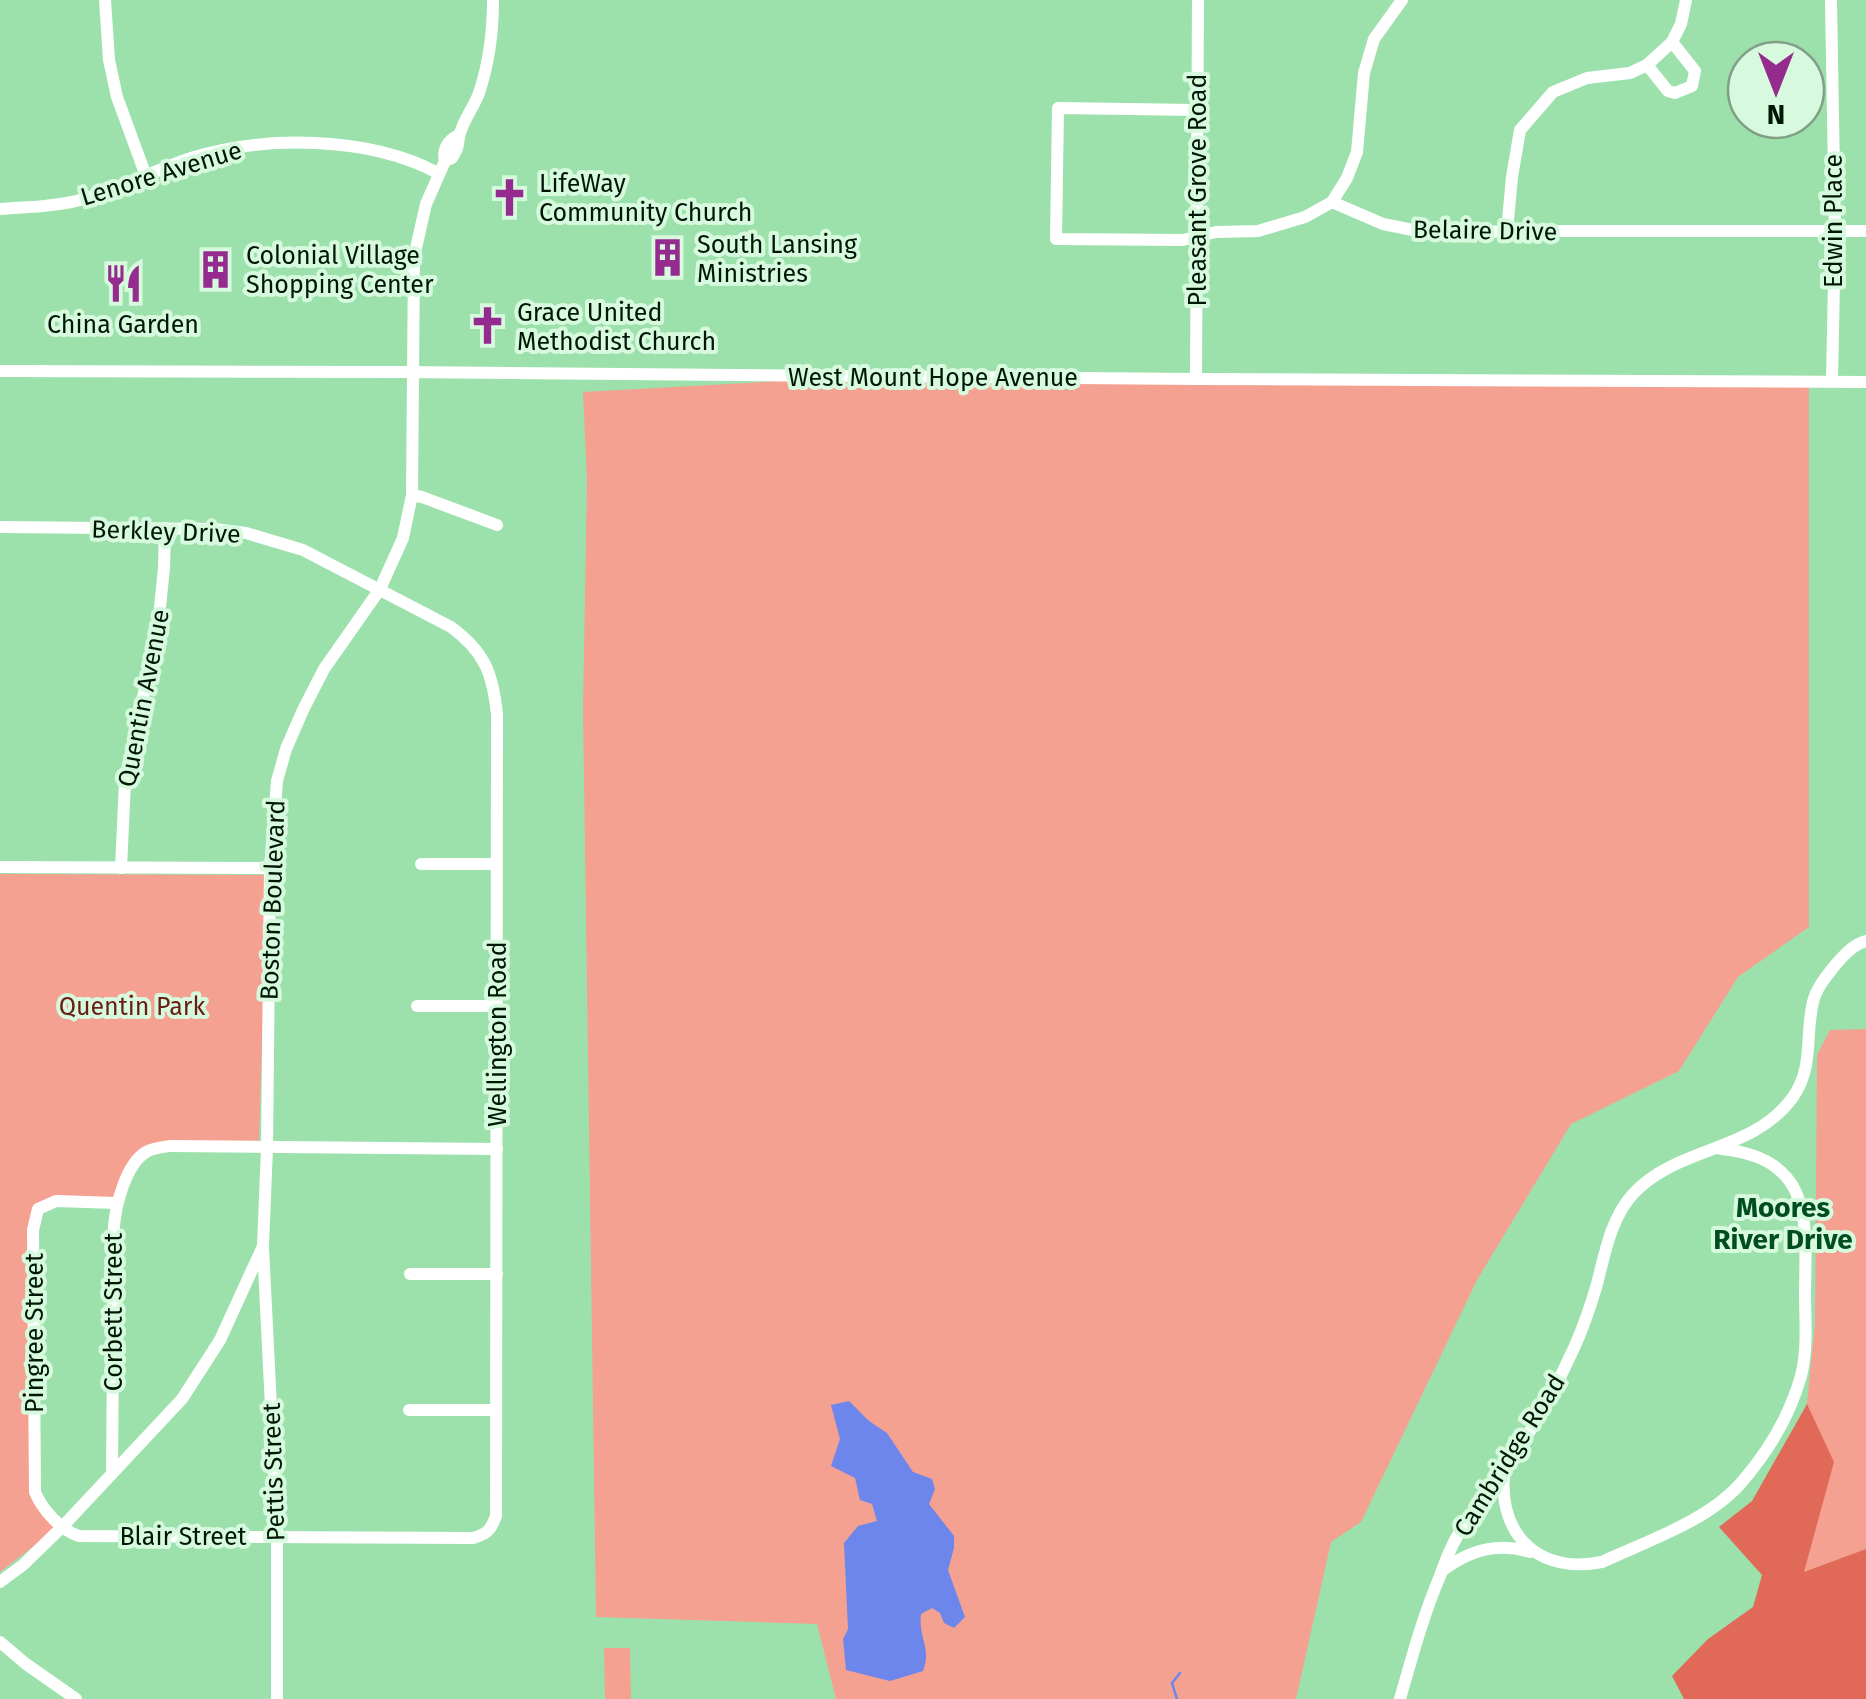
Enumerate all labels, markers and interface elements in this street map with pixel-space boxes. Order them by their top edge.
north arrow [1726,40,1826,140]
street label: Pleasant Grove Road [1183,74,1213,306]
text: N [1767,98,1785,131]
street label: Lenore Avenue [77,135,245,213]
street label: Edwin Place [1819,154,1849,288]
place label: LifeWay Community Church [539,169,752,228]
church icon: LifeWay Community Church [488,176,530,218]
street label: Belaire Drive [1413,215,1557,247]
place label: South Lansing Ministries [697,230,857,289]
building icon: South Lansing Ministries [646,237,688,279]
place label: Colonial Village Shopping Center [246,241,434,300]
building icon: Colonial Village Shopping Center [195,248,237,290]
restaurant icon: China Garden [102,262,144,304]
place label: Grace United Methodist Church [517,298,716,357]
church icon: Grace United Methodist Church [466,305,508,347]
place label: China Garden [47,310,199,340]
street label: West Mount Hope Avenue [788,363,1078,393]
street label: Berkley Drive [91,514,241,550]
street label: Quentin Avenue [112,607,176,790]
street label: Boston Boulevard [255,799,291,1001]
street label: Wellington Road [483,941,513,1127]
park label: Quentin Park [59,992,206,1022]
district label: Moores River Drive [1713,1191,1853,1256]
street label: Corbett Street [99,1232,129,1391]
street label: Pingree Street [20,1252,50,1413]
street label: Cambridge Road [1448,1369,1572,1542]
street label: Pettis Street [257,1401,291,1542]
street label: Blair Street [119,1522,248,1552]

